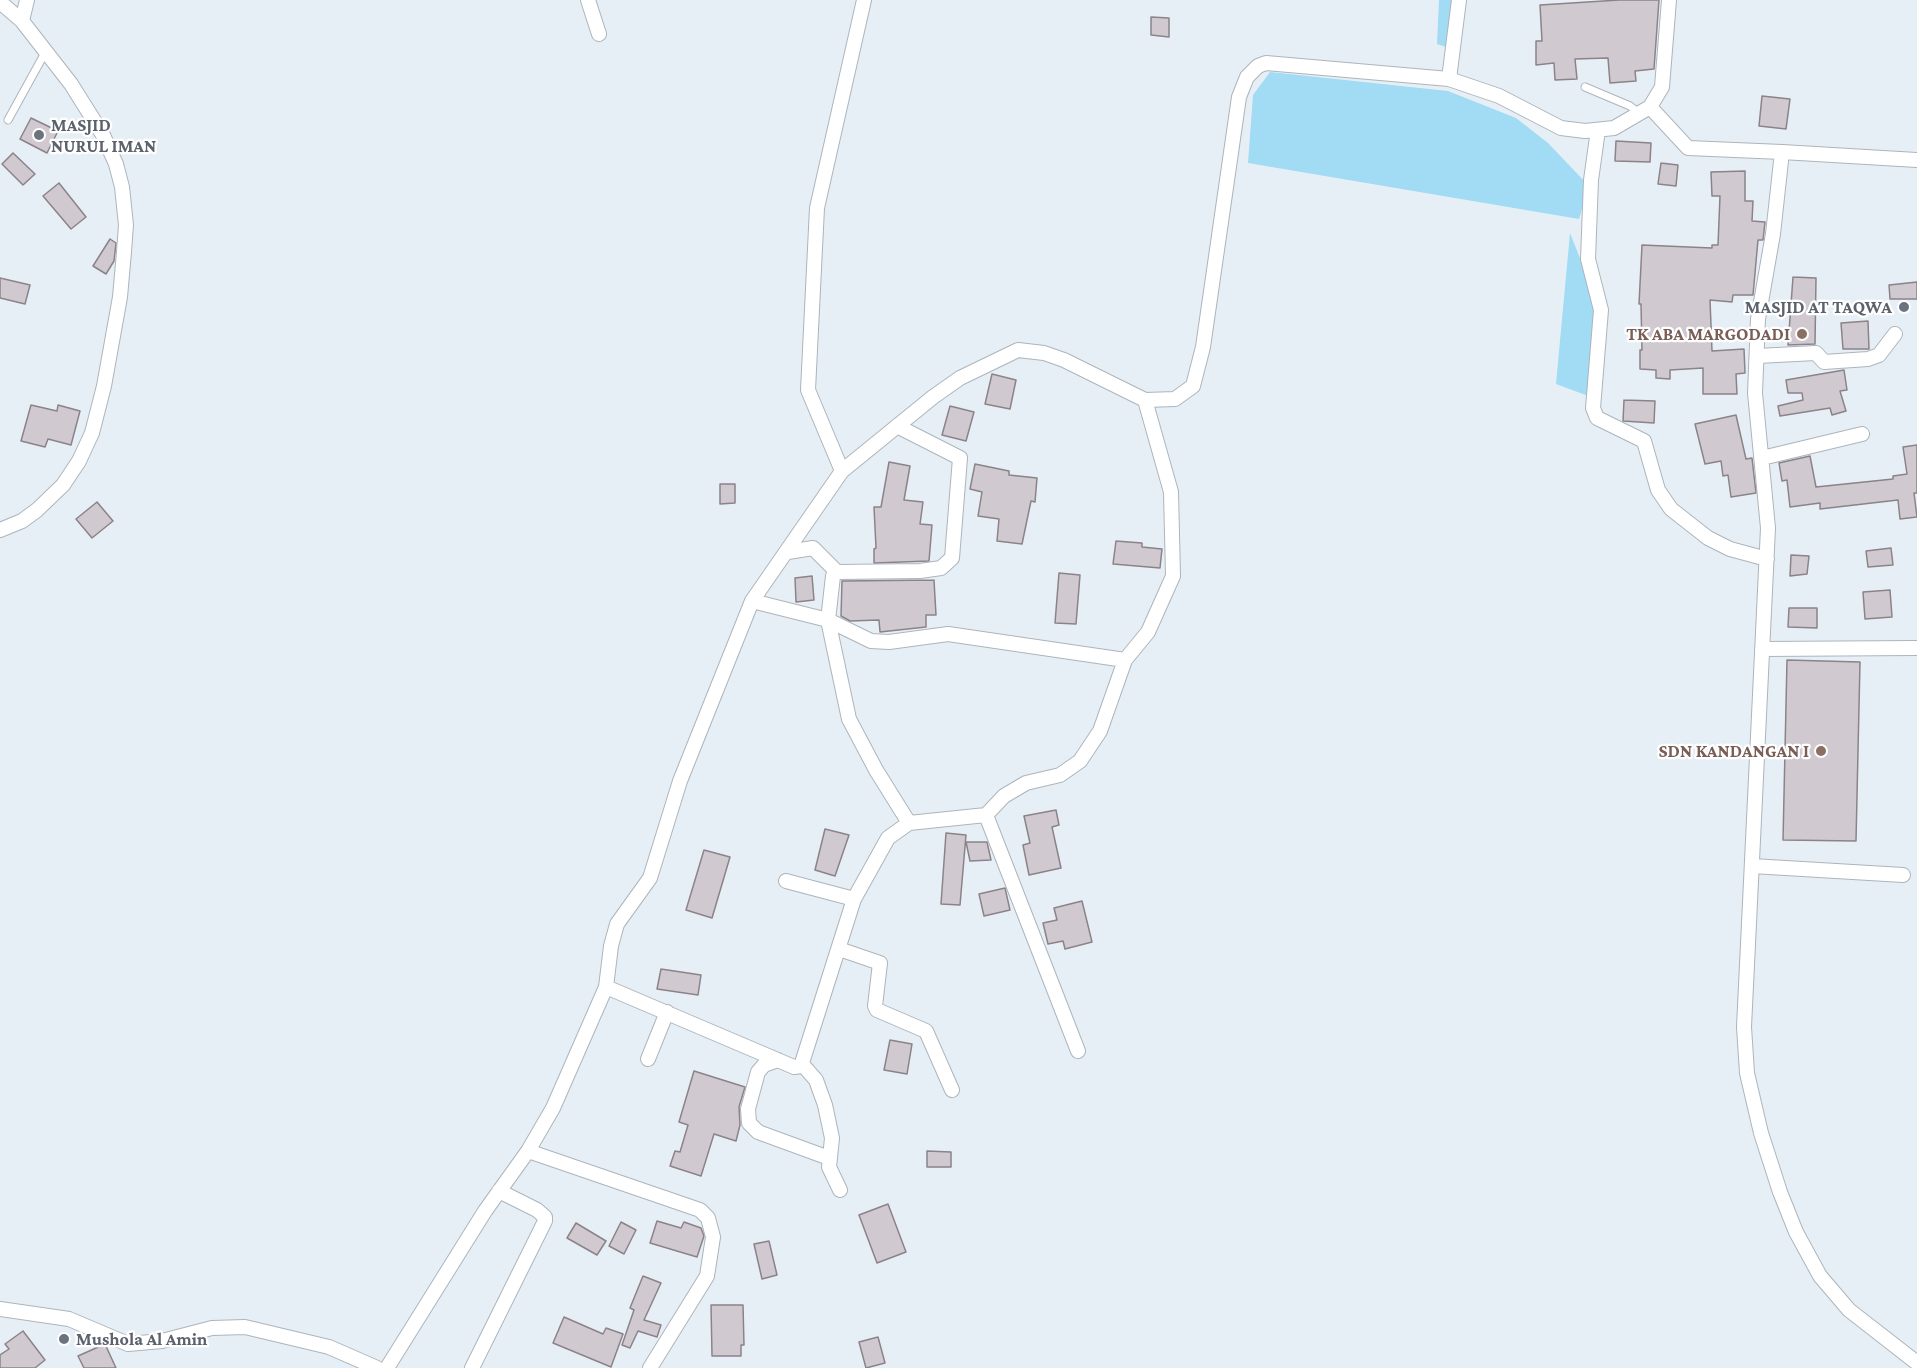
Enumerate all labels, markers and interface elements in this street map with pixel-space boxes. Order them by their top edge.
place label: MASJID NURUL IMAN [51,114,156,156]
marker: MASJID NURUL IMAN [32,128,46,142]
place label: MASJID AT TAQWA [1745,296,1892,318]
marker: MASJID AT TAQWA [1897,300,1911,314]
place label: TK ABA MARGODADI [1626,323,1790,345]
marker: TK ABA MARGODADI [1795,327,1809,341]
place label: SDN KANDANGAN I [1659,740,1809,762]
marker: SDN KANDANGAN I [1814,744,1828,758]
place label: Mushola Al Amin [76,1328,207,1350]
marker: Mushola Al Amin [57,1332,71,1346]

